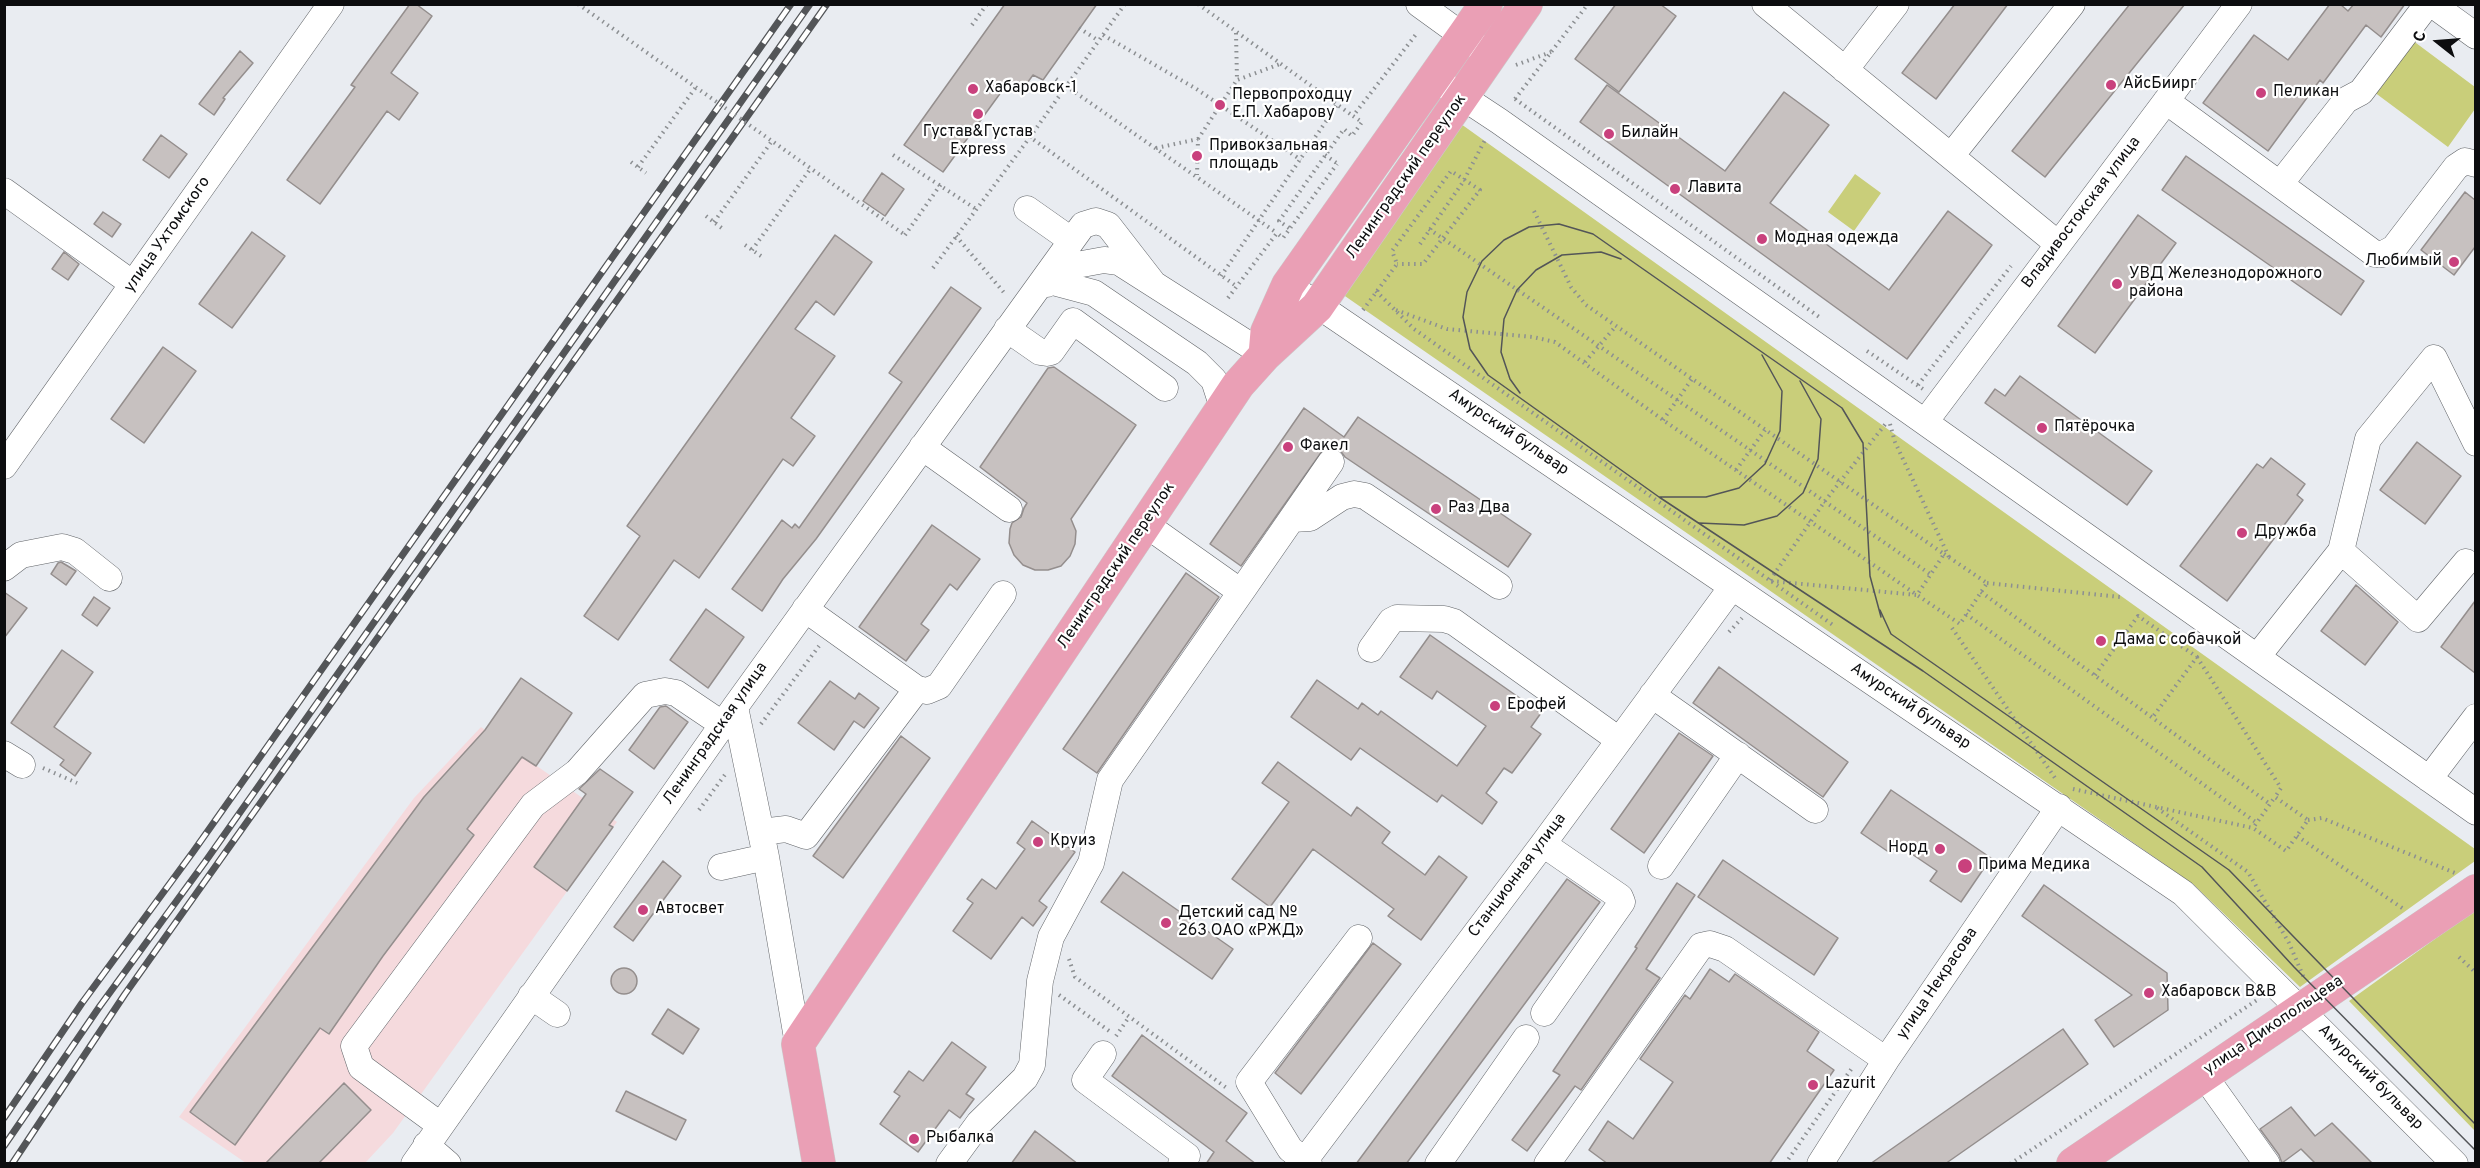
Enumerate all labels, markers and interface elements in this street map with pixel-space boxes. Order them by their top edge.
north arrow [2408,12,2468,72]
text: С [2410,29,2432,45]
place label: АйсБиирг [2123,75,2197,95]
marker: АйсБиирг [2104,78,2118,92]
place label: Хабаровск-1 [985,79,1077,99]
marker: Хабаровск-1 [966,82,980,96]
place label: Пеликан [2273,83,2339,103]
place label: Первопроходцу Е.П. Хабарову [1232,86,1352,124]
marker: Пеликан [2254,86,2268,100]
street label: Ленинградский переулок [1343,91,1471,263]
marker: Первопроходцу Е.П. Хабарову [1213,98,1227,112]
marker: Густав&Густав Express [971,107,985,121]
place label: Густав&Густав Express [923,123,1033,161]
place label: Билайн [1621,124,1678,144]
marker: Билайн [1602,127,1616,141]
street label: Владивостокская улица [2019,133,2145,293]
place label: Привокзальная площадь [1209,137,1328,175]
marker: Привокзальная площадь [1190,149,1204,163]
street label: улица Ухтомского [121,173,215,297]
place label: Лавита [1687,179,1742,199]
marker: Лавита [1668,182,1682,196]
place label: Модная одежда [1774,229,1898,249]
marker: Модная одежда [1755,232,1769,246]
place label: Любимый [2365,252,2442,272]
marker: Любимый [2447,255,2461,269]
place label: УВД Железнодорожного района [2129,265,2322,303]
marker: УВД Железнодорожного района [2110,277,2124,291]
street label: Амурский бульвар [1444,386,1572,480]
place label: Пятёрочка [2054,418,2135,438]
marker: Пятёрочка [2035,421,2049,435]
place label: Факел [1300,437,1349,457]
marker: Факел [1281,440,1295,454]
street label: Ленинградский переулок [1054,479,1180,653]
place label: Раз Два [1448,499,1510,519]
marker: Раз Два [1429,502,1443,516]
place label: Дружба [2254,523,2316,543]
marker: Дружба [2235,526,2249,540]
place label: Дама с собачкой [2113,631,2241,651]
marker: Дама с собачкой [2094,634,2108,648]
street label: Ленинградская улица [660,659,772,809]
street label: Амурский бульвар [1846,660,1974,754]
place label: Ерофей [1507,696,1566,716]
marker: Ерофей [1488,699,1502,713]
street label: Станционная улица [1465,810,1571,942]
place label: Круиз [1050,832,1096,852]
marker: Круиз [1031,835,1045,849]
place label: Норд [1888,839,1928,859]
marker: Норд [1933,842,1947,856]
place label: Прима Медика [1978,856,2090,876]
marker: Прима Медика [1956,857,1974,875]
place label: Автосвет [655,900,724,920]
marker: Автосвет [636,903,650,917]
place label: Детский сад № 263 ОАО «РЖД» [1178,904,1304,942]
marker: Детский сад № 263 ОАО «РЖД» [1159,916,1173,930]
street label: улица Некрасова [1893,924,1983,1044]
street label: улица Дикопольцева [2201,972,2347,1080]
place label: Хабаровск B&B [2161,983,2277,1003]
marker: Хабаровск B&B [2142,986,2156,1000]
street label: Амурский бульвар [2313,1021,2427,1135]
place label: Lazurit [1825,1075,1876,1095]
marker: Lazurit [1806,1078,1820,1092]
place label: Рыбалка [926,1129,994,1149]
marker: Рыбалка [907,1132,921,1146]

